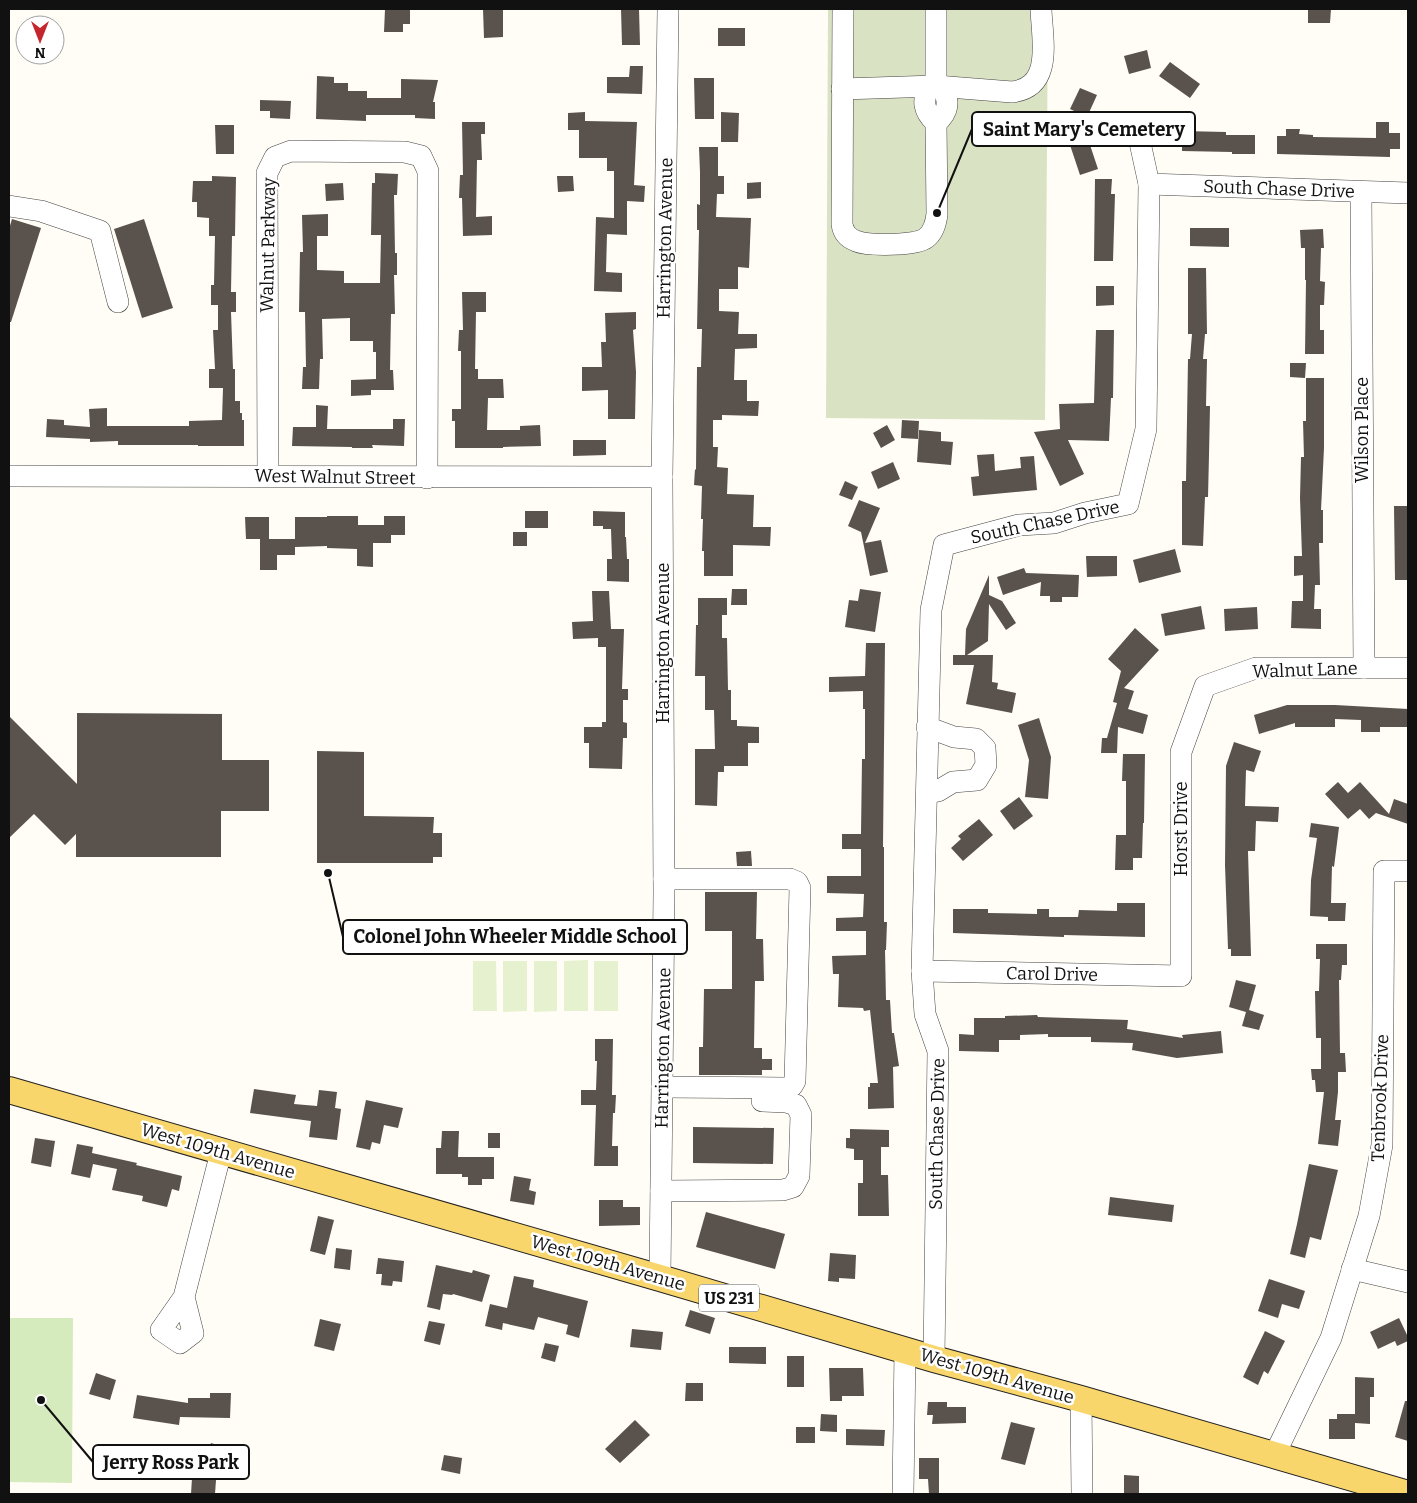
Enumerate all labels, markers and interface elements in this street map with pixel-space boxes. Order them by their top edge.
north arrow [15,15,65,65]
text: N [34,44,45,61]
callout: Saint Mary's Cemetery [972,112,1195,146]
text: Saint Mary's Cemetery [983,118,1186,141]
street label: Harrington Avenue [653,157,677,319]
street label: South Chase Drive [1203,175,1355,203]
street label: Walnut Parkway [256,177,280,313]
street label: Wilson Place [1351,377,1373,483]
street label: West Walnut Street [254,465,416,489]
street label: South Chase Drive [968,495,1122,549]
street label: Harrington Avenue [652,563,674,723]
street label: Walnut Lane [1252,657,1358,683]
street label: Horst Drive [1170,781,1192,877]
callout: Colonel John Wheeler Middle School [343,920,687,954]
text: Colonel John Wheeler Middle School [353,925,677,948]
street label: Carol Drive [1006,962,1098,986]
street label: Harrington Avenue [651,967,675,1129]
street label: Tenbrook Drive [1367,1034,1393,1162]
street label: South Chase Drive [925,1058,949,1210]
street label: West 109th Avenue [138,1118,298,1184]
street label: West 109th Avenue [528,1230,688,1296]
road number: US 231 [699,1285,759,1312]
street label: West 109th Avenue [917,1343,1077,1409]
callout: Jerry Ross Park [93,1445,249,1479]
text: Jerry Ross Park [102,1451,240,1474]

